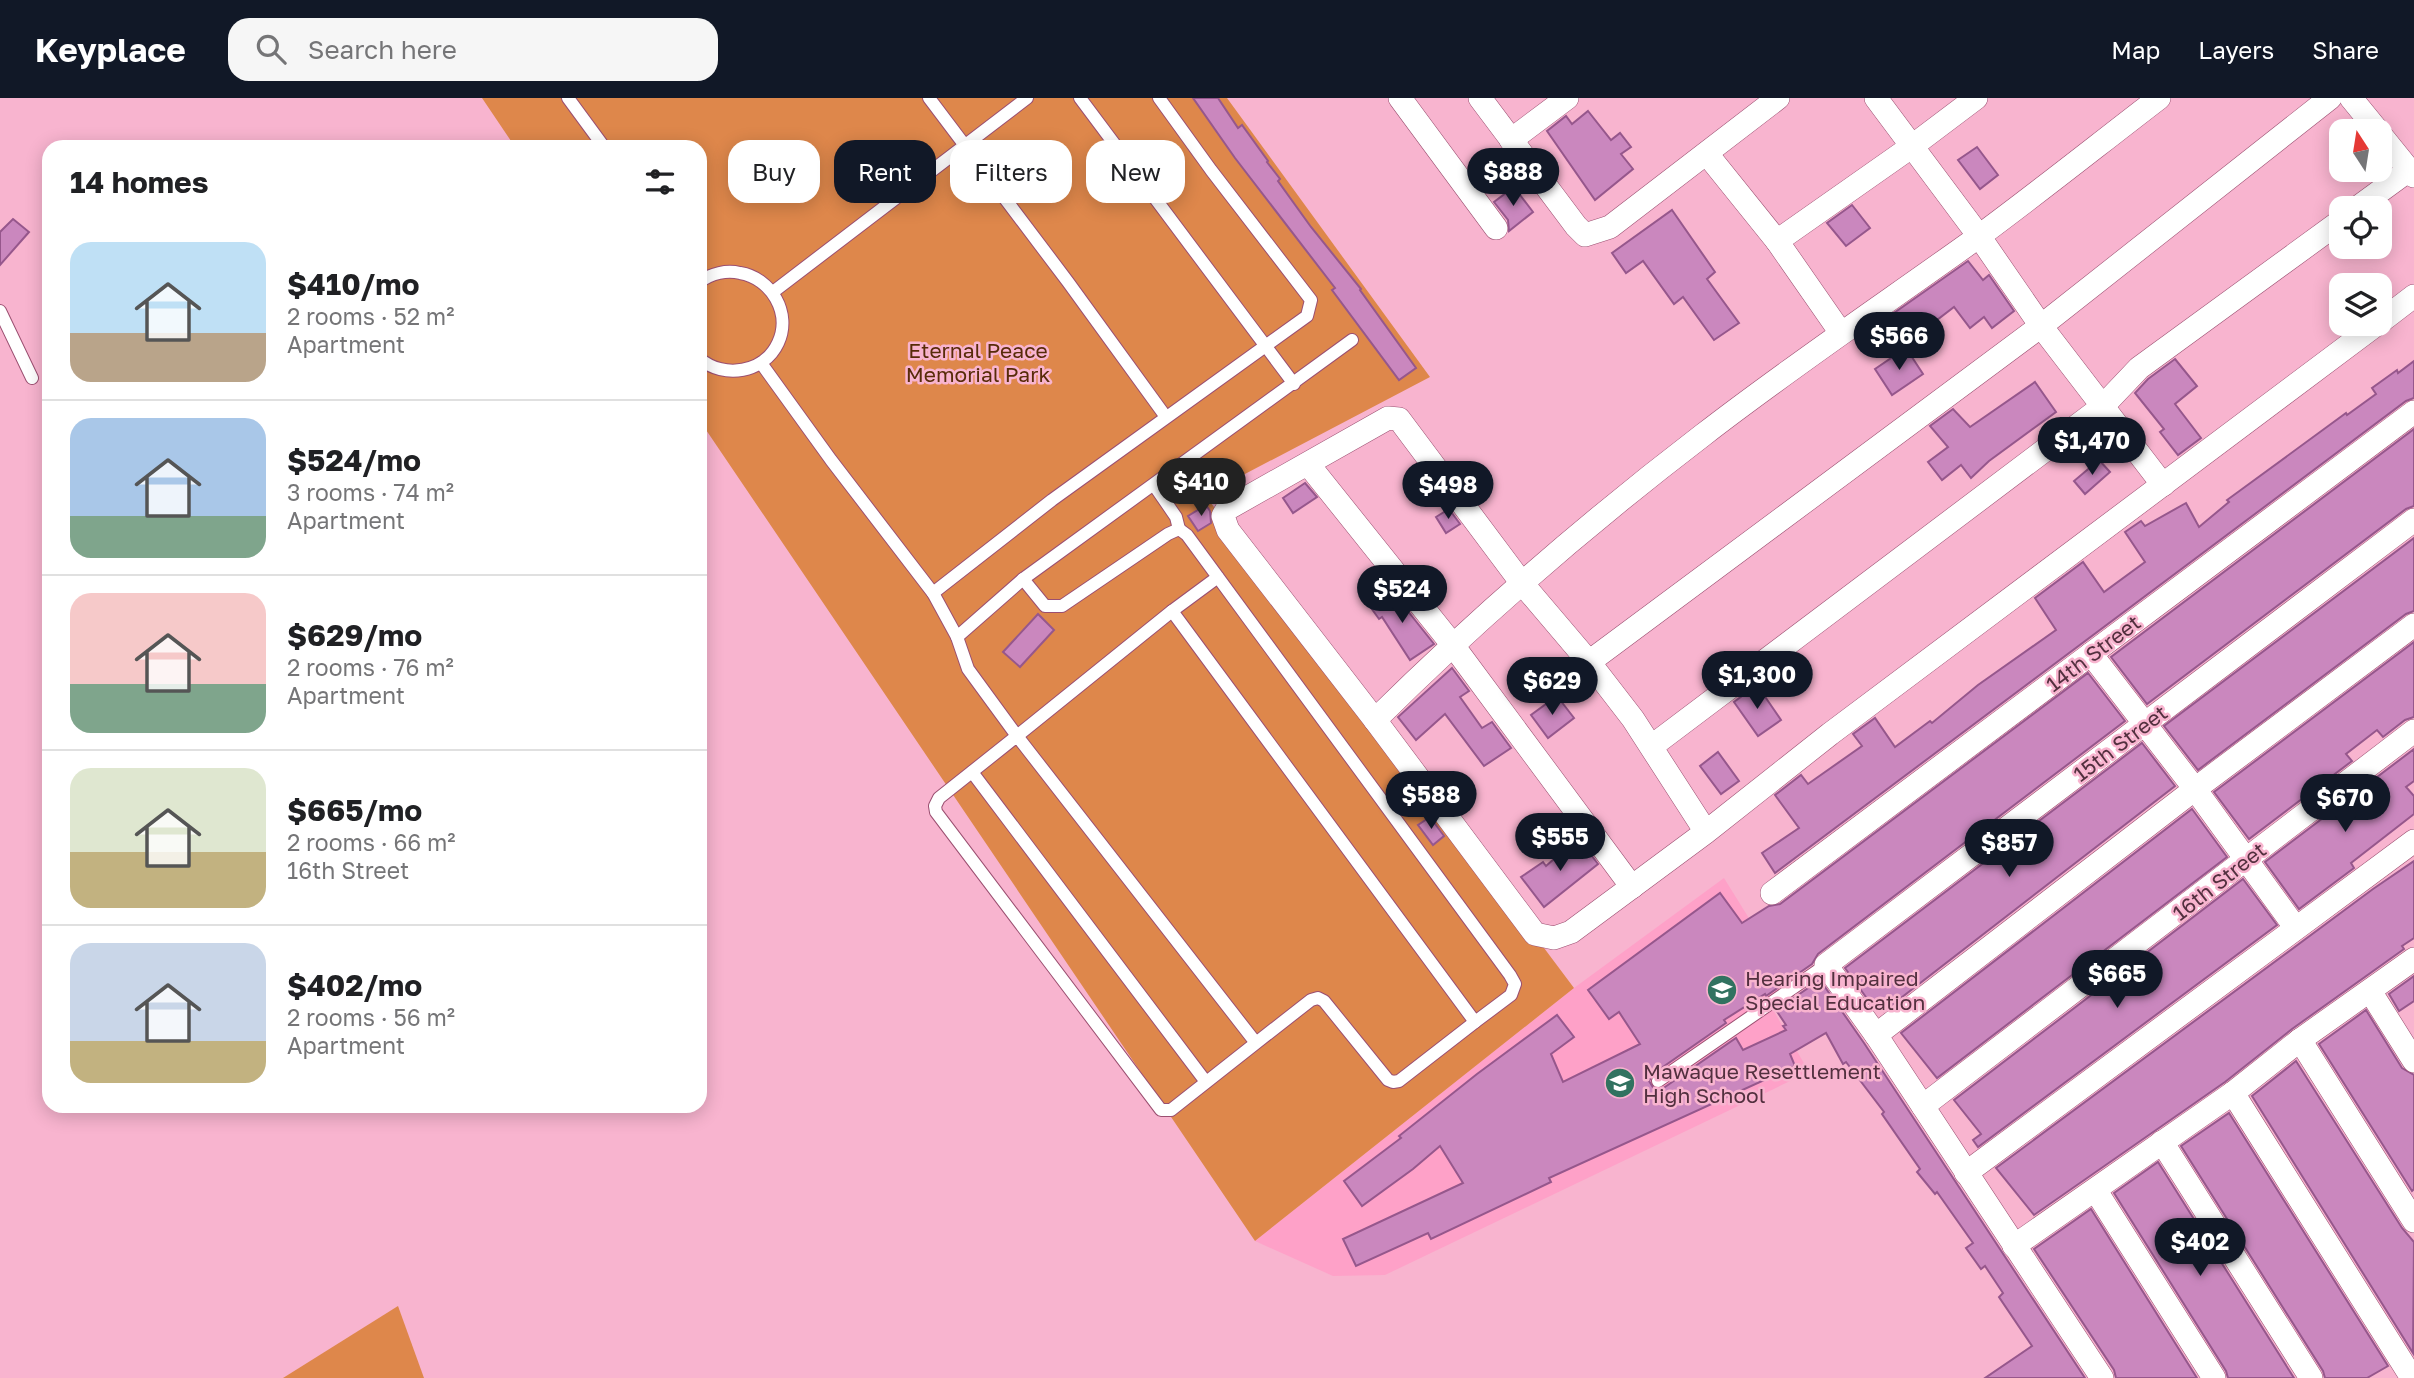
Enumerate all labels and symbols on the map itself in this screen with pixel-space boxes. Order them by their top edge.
north arrow [2329,119,2392,182]
pin: $888 [1472,148,1554,208]
pin: $566 [1858,313,1940,372]
park label: Eternal Peace Memorial Park [906,337,1050,387]
pin: $1,470 [2035,418,2149,477]
pin: $410 [1160,458,1242,518]
pin: $498 [1407,462,1489,521]
pin: $524 [1361,566,1443,625]
street label: 14th Street [2041,609,2145,697]
pin: $1,300 [1700,652,1814,711]
pin: $629 [1511,658,1593,717]
street label: 15th Street [2068,699,2172,787]
pin: $588 [1390,772,1472,831]
pin: $670 [2304,774,2386,834]
pin: $555 [1519,814,1601,873]
pin: $857 [1968,820,2050,879]
street label: 16th Street [2167,836,2271,926]
pin: $665 [2076,950,2158,1010]
place label: Hearing Impaired Special Education [1745,965,1925,1015]
school or university icon: Hearing Impaired Special Education [1705,973,1739,1007]
place label: Mawaque Resettlement High School [1643,1058,1881,1108]
school or university icon: Mawaque Resettlement High School [1603,1066,1637,1100]
pin: $402 [2159,1218,2241,1278]

